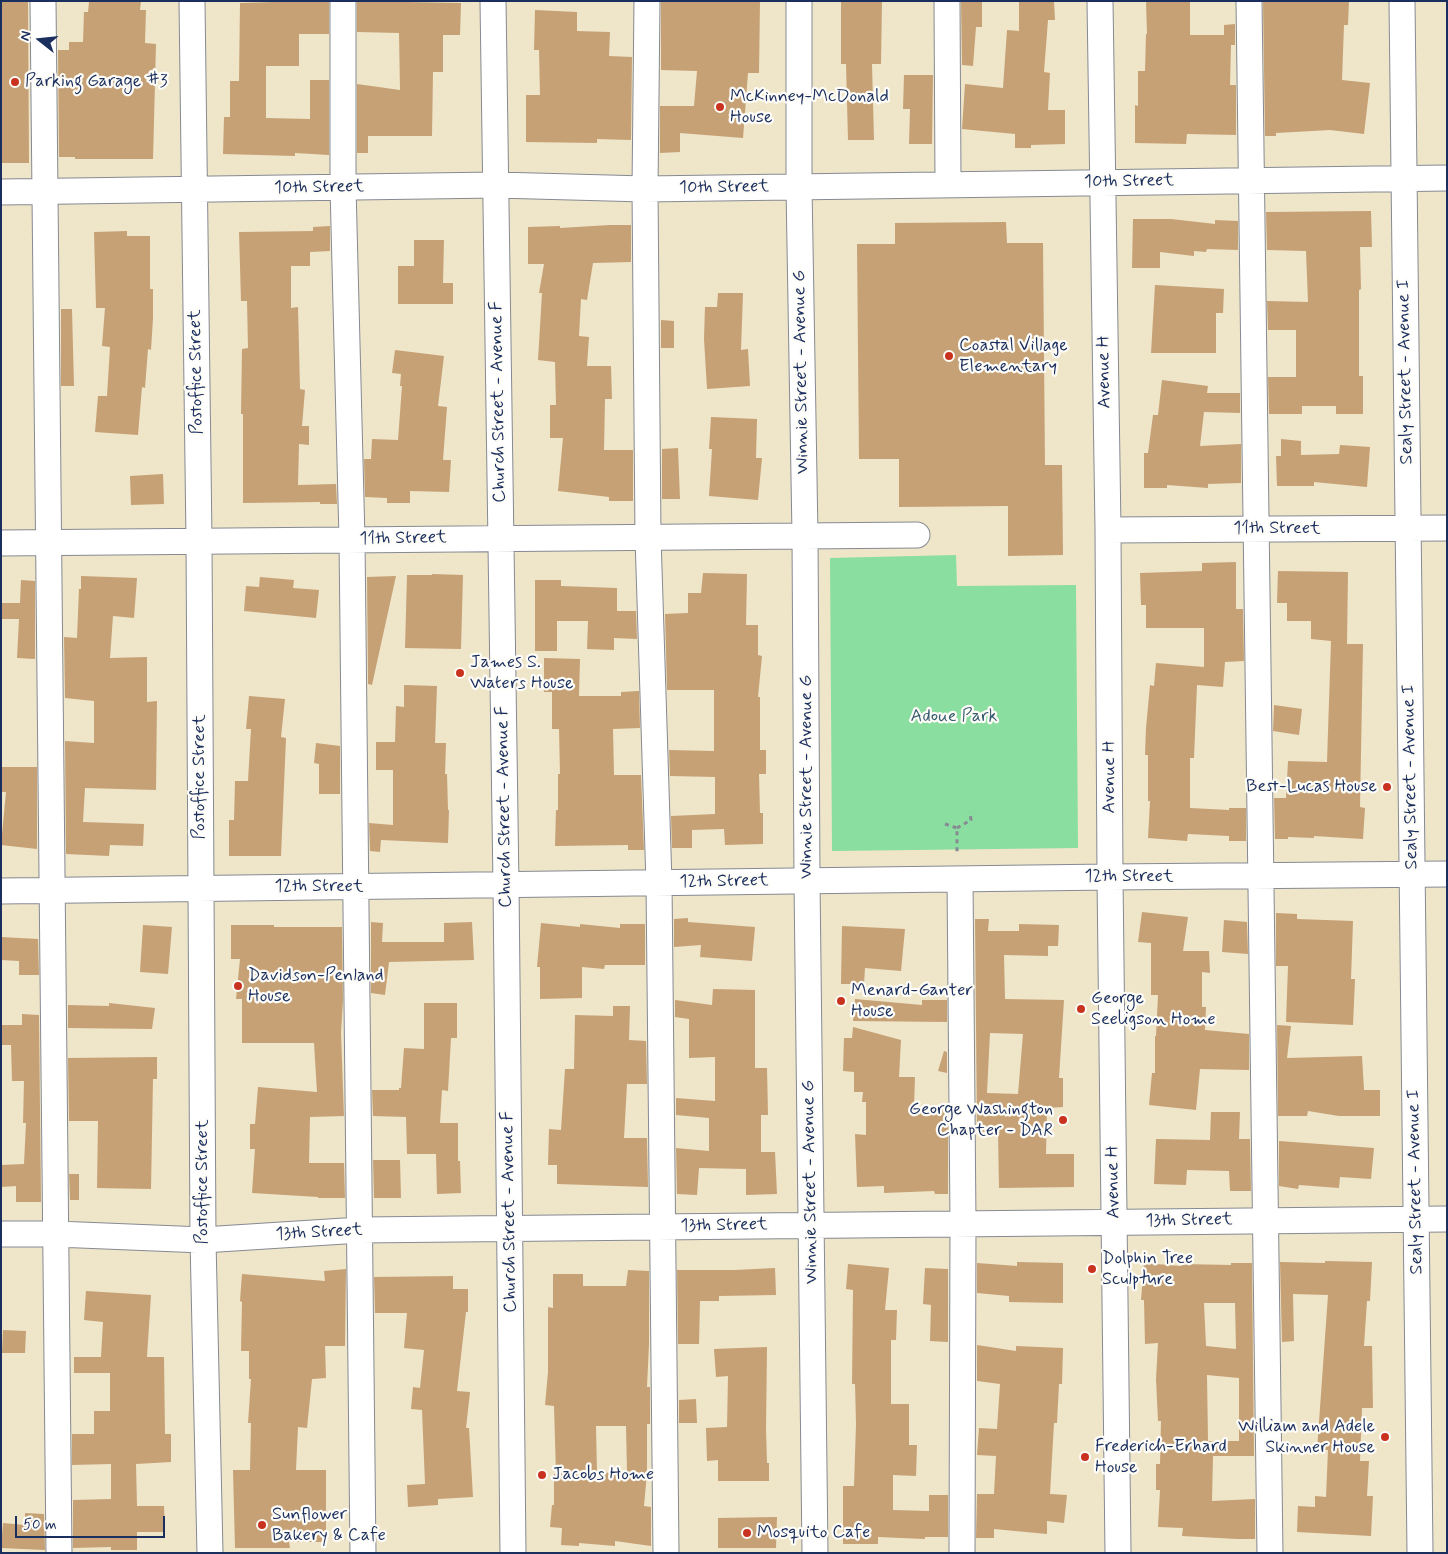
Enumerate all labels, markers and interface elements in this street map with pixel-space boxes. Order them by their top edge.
north arrow [15,15,65,65]
text: N [16,29,36,43]
place label: Parking Garage #3 [25,71,168,93]
marker: Parking Garage #3 [9,76,21,88]
place label: McKinney-McDonald House [730,86,889,128]
marker: McKinney-McDonald House [714,101,726,113]
street label: 10th Street [1084,170,1174,194]
street label: 10th Street [274,176,364,200]
street label: 10th Street [679,176,769,200]
street label: Winnie Street - Avenue G [789,270,815,474]
street label: Sealy Street - Avenue I [1394,279,1418,465]
street label: Church Street - Avenue F [486,301,512,503]
street label: Postoffice Street [185,309,209,435]
place label: Coastal Village Elementary [959,335,1068,378]
street label: Avenue H [1094,335,1116,409]
marker: Coastal Village Elementary [943,350,955,362]
street label: 11th Street [1233,518,1321,540]
street label: 11th Street [359,527,447,551]
place label: James S. Waters House [470,652,573,694]
marker: James S. Waters House [454,667,466,679]
street label: Winnie Street - Avenue G [796,675,818,879]
street label: Sealy Street - Avenue I [1399,684,1423,870]
street label: Church Street - Avenue F [492,706,518,908]
park label: Adoue Park [911,706,997,728]
street label: Postoffice Street [189,714,211,840]
street label: Avenue H [1099,740,1121,814]
place label: Best-Lucas House [1246,776,1377,798]
marker: Best-Lucas House [1381,781,1393,793]
street label: 12th Street [1084,866,1174,888]
street label: 12th Street [679,870,769,894]
street label: 12th Street [274,876,364,898]
place label: Davidson-Penland House [248,965,384,1008]
marker: Davidson-Penland House [232,980,244,992]
place label: Menard-Ganter House [851,980,973,1022]
place label: George Seeligson Home [1091,988,1216,1030]
marker: Menard-Ganter House [835,995,847,1007]
marker: George Seeligson Home [1075,1003,1087,1015]
street label: Winnie Street - Avenue G [798,1080,824,1284]
street label: Sealy Street - Avenue I [1404,1089,1428,1275]
place label: George Washington Chapter - DAR [909,1099,1053,1142]
street label: Church Street - Avenue F [497,1111,523,1313]
marker: George Washington Chapter - DAR [1057,1114,1069,1126]
street label: Postoffice Street [192,1119,214,1245]
street label: Avenue H [1103,1145,1125,1219]
street label: 13th Street [1145,1209,1233,1233]
street label: 13th Street [680,1214,768,1238]
street label: 13th Street [275,1220,363,1246]
place label: Dolphin Tree Sculpture [1102,1248,1193,1290]
marker: Dolphin Tree Sculpture [1086,1263,1098,1275]
place label: William and Adele Skinner House [1238,1416,1375,1458]
marker: William and Adele Skinner House [1379,1431,1391,1443]
place label: Frederich-Erhard House [1095,1436,1227,1478]
marker: Frederich-Erhard House [1079,1451,1091,1463]
place label: Jacobs Home [552,1464,654,1486]
marker: Jacobs Home [536,1469,548,1481]
place label: Sunflower Bakery & Cafe [272,1504,386,1546]
scale bar [18,1506,168,1538]
text: 50 m [23,1515,57,1535]
marker: Sunflower Bakery & Cafe [256,1519,268,1531]
place label: Mosquito Cafe [757,1522,870,1544]
marker: Mosquito Cafe [741,1527,753,1539]

